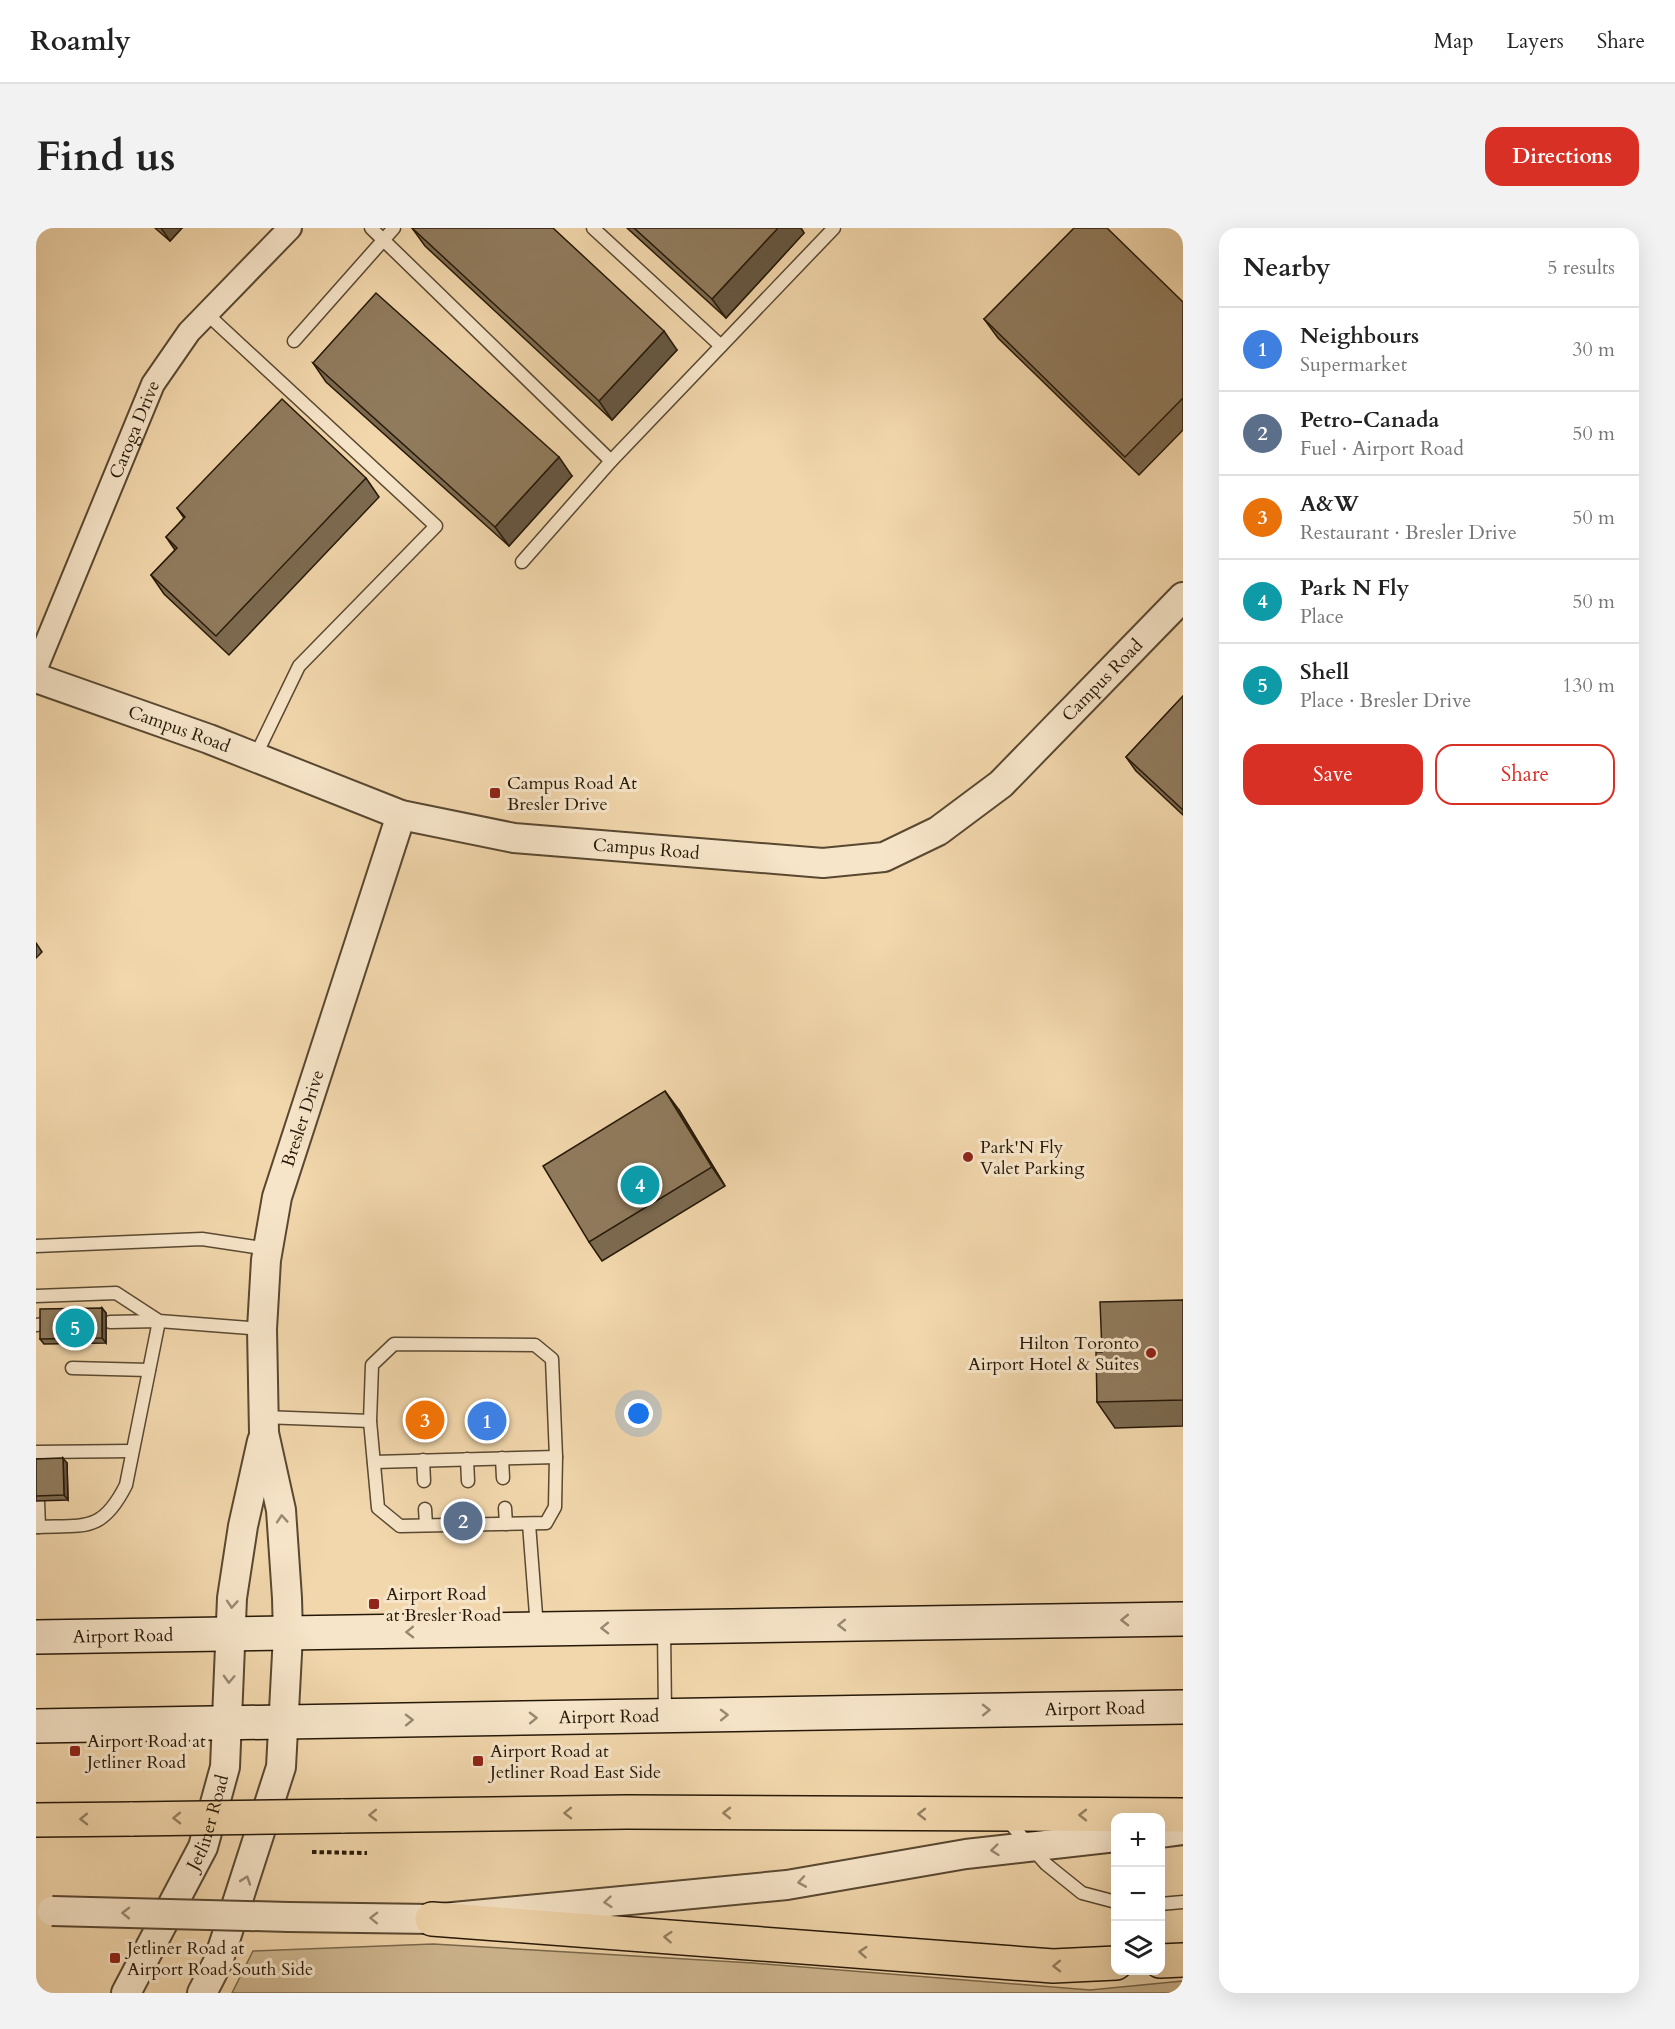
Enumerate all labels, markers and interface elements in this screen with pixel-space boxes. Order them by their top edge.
text: Roamly [30,22,131,60]
text: Map [1434,27,1474,56]
text: Layers [1507,27,1564,56]
text: Share [1597,27,1645,56]
button: Directions [1485,127,1639,186]
text: Find us [36,128,176,185]
text: Nearby [1243,250,1331,285]
text: 5 results [1547,254,1615,281]
text: Neighbours [1300,321,1419,351]
text: 1 [1257,336,1268,363]
text: 30 m [1572,336,1615,363]
text: Supermarket [1300,351,1407,378]
street label: Caroga Drive [103,377,166,483]
text: Petro-Canada [1300,405,1440,435]
text: 2 [1257,420,1268,447]
text: 50 m [1572,420,1615,447]
text: Fuel · Airport Road [1300,435,1464,462]
text: A&W [1300,489,1359,519]
text: 3 [1257,504,1268,531]
text: 50 m [1572,504,1615,531]
text: Restaurant · Bresler Drive [1300,519,1517,546]
text: Park N Fly [1300,573,1409,603]
text: 4 [1257,588,1268,615]
text: 50 m [1572,588,1615,615]
text: Place [1300,603,1344,630]
street label: Campus Road [1056,633,1149,727]
text: Shell [1300,657,1349,687]
text: 5 [1257,672,1268,699]
text: 130 m [1562,672,1615,699]
text: Place · Bresler Drive [1300,687,1471,714]
street label: Campus Road [125,699,234,759]
button: Save [1243,744,1423,805]
button: Share [1435,744,1615,805]
place label: Campus Road At Bresler Drive [507,771,637,817]
marker: Campus Road At Bresler Drive [488,786,502,800]
street label: Campus Road [592,832,701,866]
street label: Bresler Drive [276,1067,331,1170]
place label: Park'N Fly Valet Parking [980,1135,1085,1181]
marker: Park'N Fly Valet Parking [961,1150,975,1164]
pin: 4 [620,1162,660,1208]
pin: 5 [56,1306,94,1350]
place label: Hilton Toronto Airport Hotel & Suites [968,1331,1139,1377]
marker: Hilton Toronto Airport Hotel & Suites [1144,1346,1158,1360]
pin: 3 [406,1398,444,1442]
pin: 1 [468,1398,506,1444]
your location [624,1399,653,1428]
pin: 2 [444,1498,482,1544]
one-way arrow [276,1515,289,1524]
place label: Airport Road at Bresler Road [386,1582,501,1628]
marker: Airport Road at Bresler Road [367,1597,381,1611]
one-way arrow [225,1600,238,1609]
one-way arrow [1120,1614,1129,1626]
one-way arrow [837,1618,846,1631]
one-way arrow [601,1622,610,1634]
street label: Airport Road [73,1623,174,1649]
one-way arrow [406,1626,415,1638]
one-way arrow [222,1675,235,1684]
street label: Airport Road [1044,1696,1146,1722]
street label: Airport Road [558,1704,660,1730]
one-way arrow [982,1704,991,1716]
one-way arrow [719,1708,728,1721]
one-way arrow [529,1712,538,1724]
one-way arrow [404,1714,413,1726]
place label: Airport Road at Jetliner Road [84,1729,206,1775]
place label: Airport Road at Jetliner Road East Side [487,1739,661,1785]
marker: Airport Road at Jetliner Road [68,1744,82,1758]
marker: Airport Road at Jetliner Road East Side [471,1754,485,1768]
street label: Jetliner Road [180,1772,235,1877]
one-way arrow [564,1807,573,1819]
one-way arrow [722,1807,731,1819]
one-way arrow [917,1808,926,1820]
one-way arrow [369,1809,378,1821]
one-way arrow [1078,1809,1087,1821]
one-way arrow [173,1812,182,1824]
one-way arrow [80,1813,89,1826]
map controls [1111,1813,1165,1975]
button: + [1111,1813,1165,1867]
one-way arrow [990,1844,999,1856]
button: − [1111,1867,1165,1921]
one-way arrow [238,1875,251,1886]
one-way arrow [798,1876,807,1888]
one-way arrow [604,1895,613,1908]
one-way arrow [121,1907,130,1920]
one-way arrow [369,1912,378,1925]
button: layers [1111,1921,1165,1975]
one-way arrow [664,1930,673,1943]
place label: Jetliner Road at Airport Road South Side [124,1936,313,1982]
one-way arrow [858,1945,867,1958]
marker: Jetliner Road at Airport Road South Side [108,1951,122,1965]
one-way arrow [1053,1959,1062,1972]

